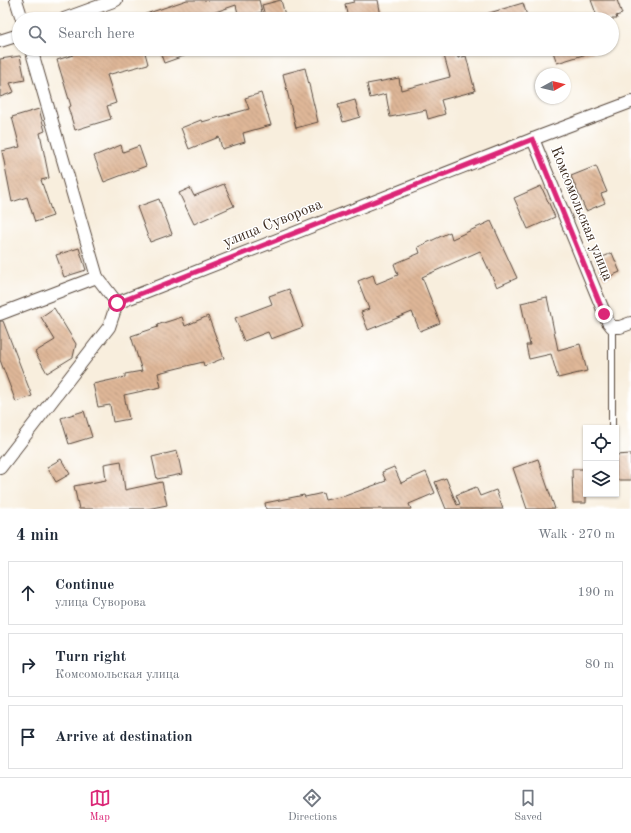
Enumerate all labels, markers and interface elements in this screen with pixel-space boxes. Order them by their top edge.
search box [12,12,619,56]
icon: search [26,23,48,45]
text: Search here [58,27,135,42]
north arrow [535,68,571,104]
street label: Комсомольская улица [547,145,615,284]
street label: улица Суворова [221,197,325,251]
route start [108,294,126,312]
route end [595,305,613,323]
map controls [583,425,619,497]
button: locate [583,425,619,461]
button: layers [583,461,619,497]
text: 4 min [16,527,59,544]
text: Walk · 270 m [538,528,615,541]
text: Continue [55,578,114,593]
icon: ahead [17,582,39,604]
text: 190 m [577,586,614,599]
text: улица Суворова [55,596,146,609]
text: Turn right [55,650,126,665]
icon: right [17,654,39,676]
text: 80 m [585,658,614,671]
text: Комсомольская улица [55,668,179,681]
icon: arrive [17,726,39,748]
text: Arrive at destination [55,730,193,745]
tab: Map [89,787,111,825]
tab: Directions [288,787,337,825]
tab: Saved [514,787,542,825]

